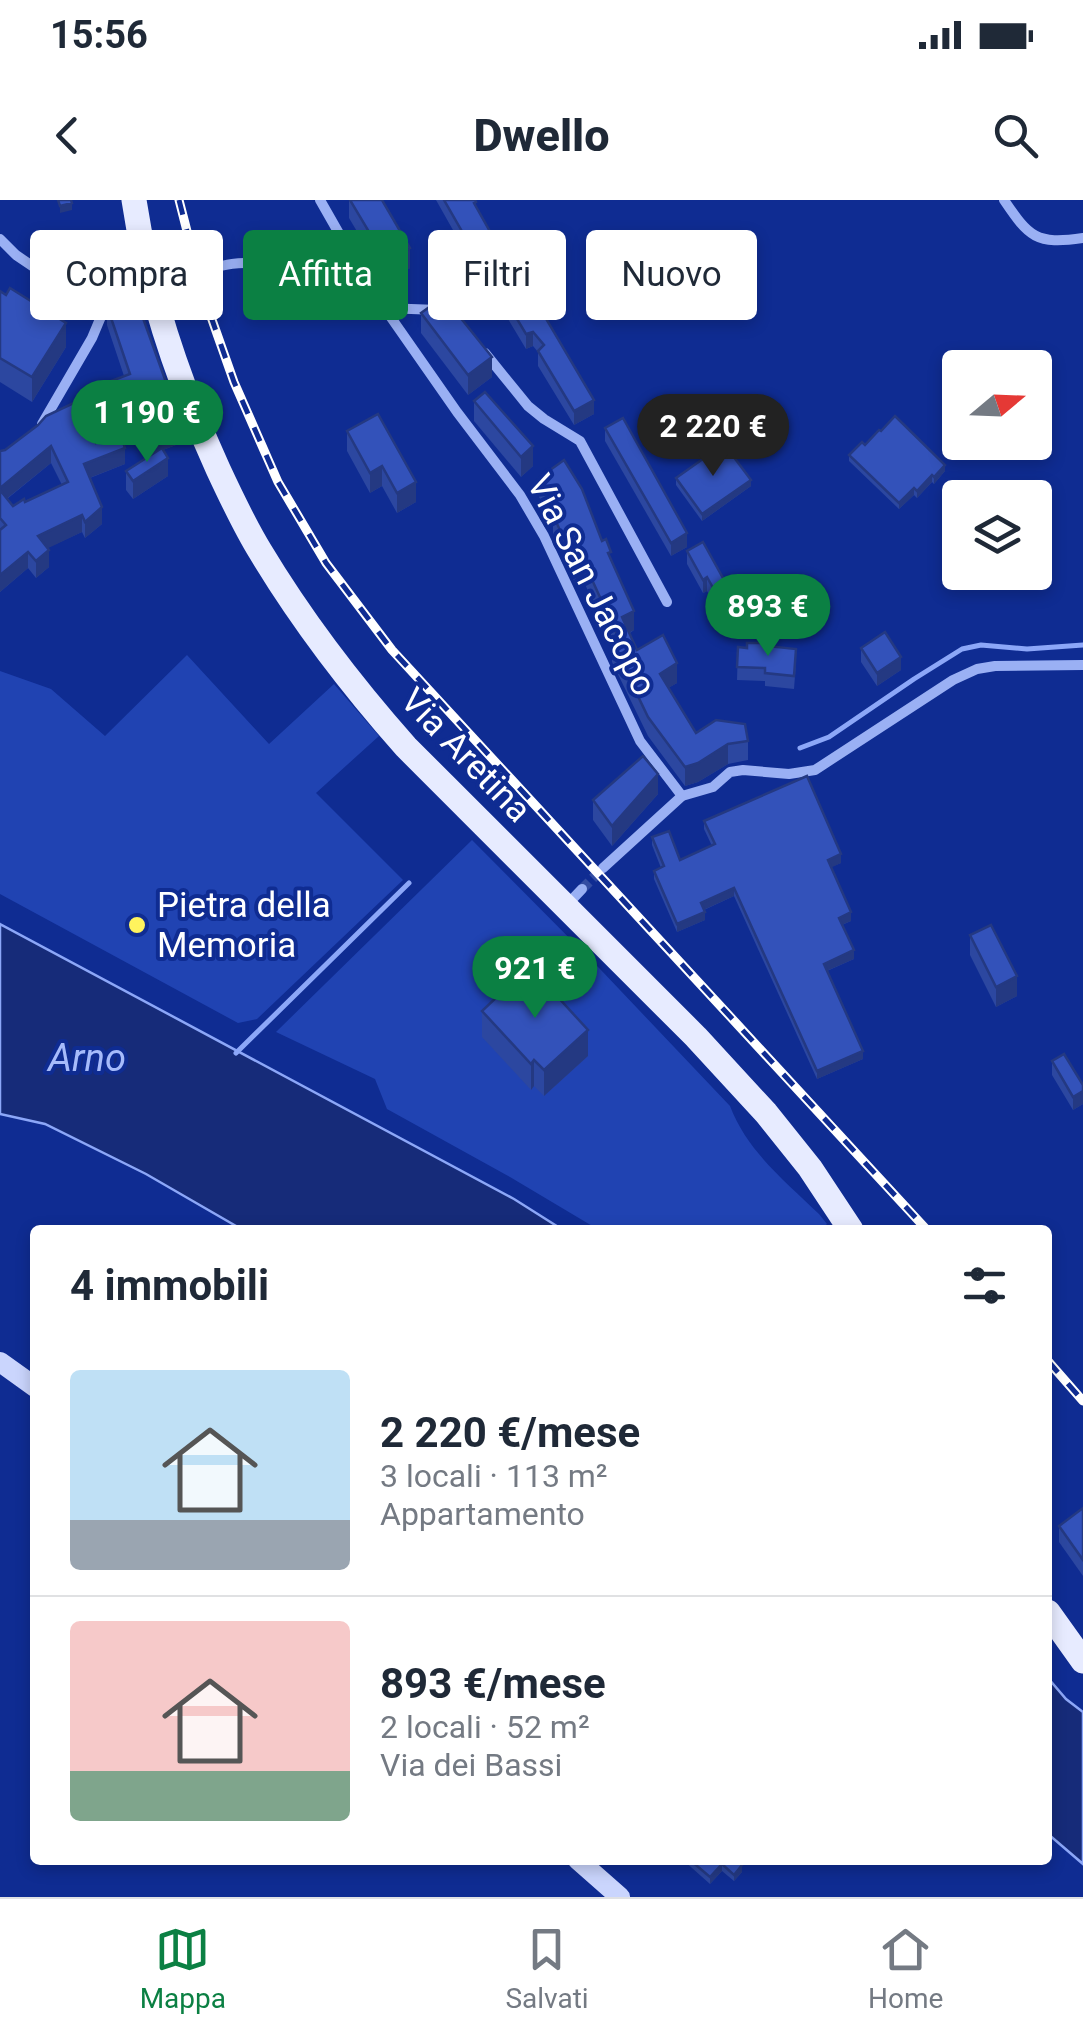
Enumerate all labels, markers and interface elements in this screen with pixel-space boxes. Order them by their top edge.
text: 15:56 [50,13,148,57]
icon: back [40,108,95,163]
icon: search [988,108,1043,163]
text: Dwello [473,109,610,162]
chip: Compra [30,230,223,320]
chip: Affitta [243,230,408,320]
chip: Filtri [428,230,566,320]
chip: Nuovo [586,230,757,320]
north arrow [942,350,1052,460]
map controls [942,350,1052,590]
pin: 1 190 € [55,380,239,465]
text: 1 190 € [93,393,201,431]
pin: 2 220 € [621,394,805,479]
text: 2 220 € [659,407,767,445]
street label: Via San Jacopo [518,468,665,703]
button: layers [942,480,1052,590]
pin: 893 € [698,574,838,659]
text: 893 € [727,587,809,625]
street label: Via Aretina [392,680,539,831]
place label: Pietra della Memoria [157,885,331,966]
marker: Pietra della Memoria [126,914,148,936]
pin: 921 € [465,936,605,1021]
text: 921 € [494,949,576,987]
water label: Arno [46,1036,126,1080]
icon: filters [957,1258,1012,1313]
text: 4 immobili [70,1261,269,1310]
text: 2 220 €/mese [380,1408,640,1457]
icon: home [150,1410,270,1530]
text: 3 locali · 113 m² [380,1457,608,1495]
text: Appartamento [380,1495,585,1533]
text: 893 €/mese [380,1659,606,1708]
icon: home [150,1661,270,1781]
text: 2 locali · 52 m² [380,1708,590,1746]
text: Via dei Bassi [380,1746,562,1784]
tab: Mappa [140,1922,226,2015]
tab: Salvati [505,1922,589,2015]
tab: Home [868,1922,943,2015]

